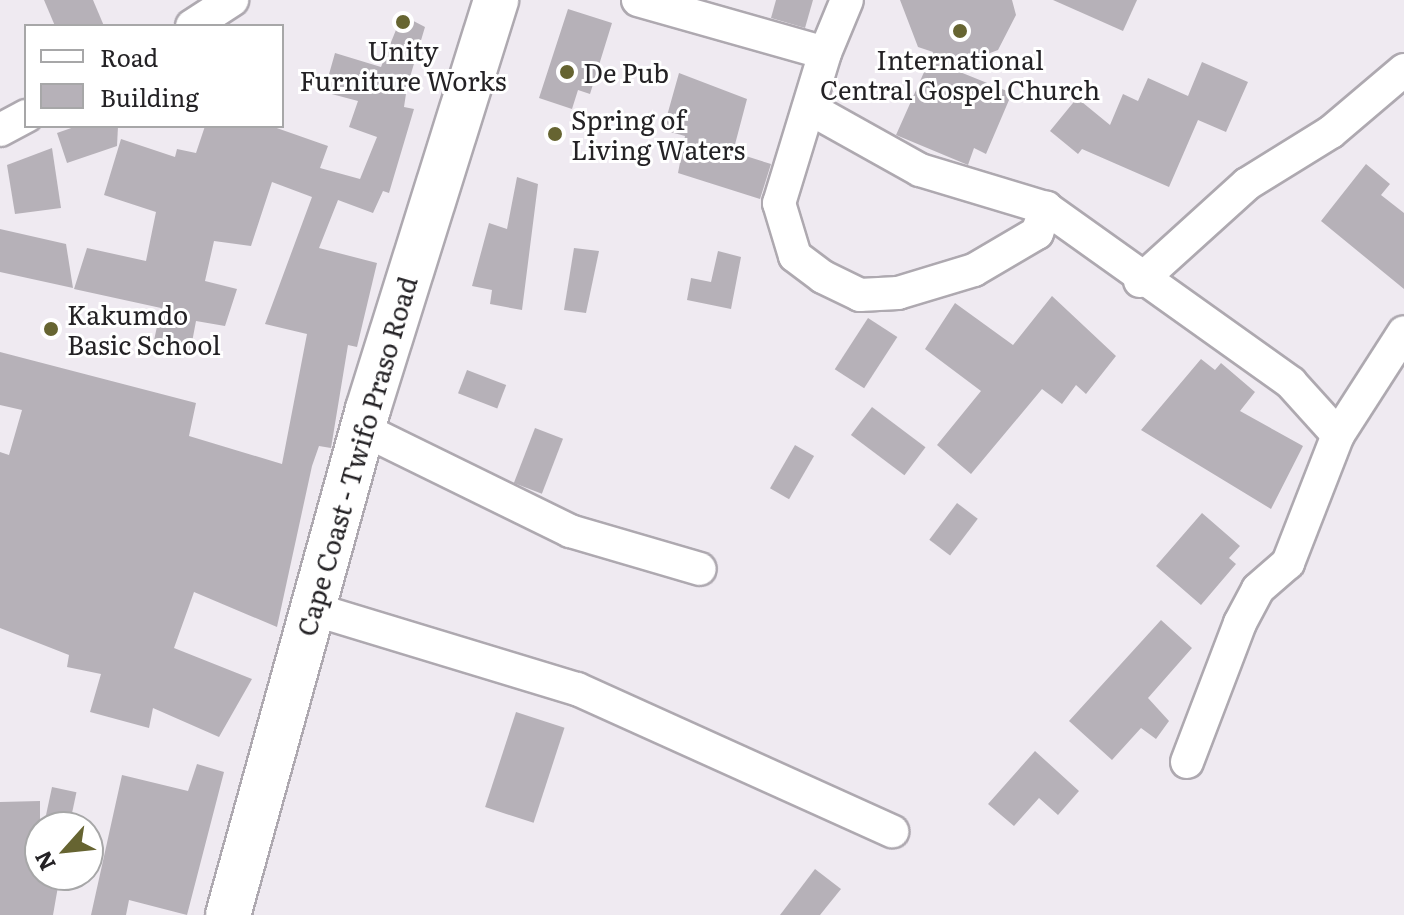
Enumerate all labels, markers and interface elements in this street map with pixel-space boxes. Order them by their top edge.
marker: Unity Furniture Works [394,13,412,31]
marker: International Central Gospel Church [951,22,969,40]
legend [24,24,284,128]
place label: Unity Furniture Works [299,34,507,96]
text: Road [100,39,158,74]
place label: International Central Gospel Church [820,43,1100,104]
place label: De Pub [583,56,669,88]
marker: De Pub [558,63,576,81]
text: Building [100,79,199,114]
place label: Spring of Living Waters [571,103,745,164]
marker: Spring of Living Waters [546,125,564,143]
street label: Cape Coast - Twifo Praso Road [290,273,422,639]
place label: Kakumdo Basic School [67,298,221,360]
marker: Kakumdo Basic School [42,320,60,338]
north arrow [24,811,104,891]
text: N [25,845,63,877]

